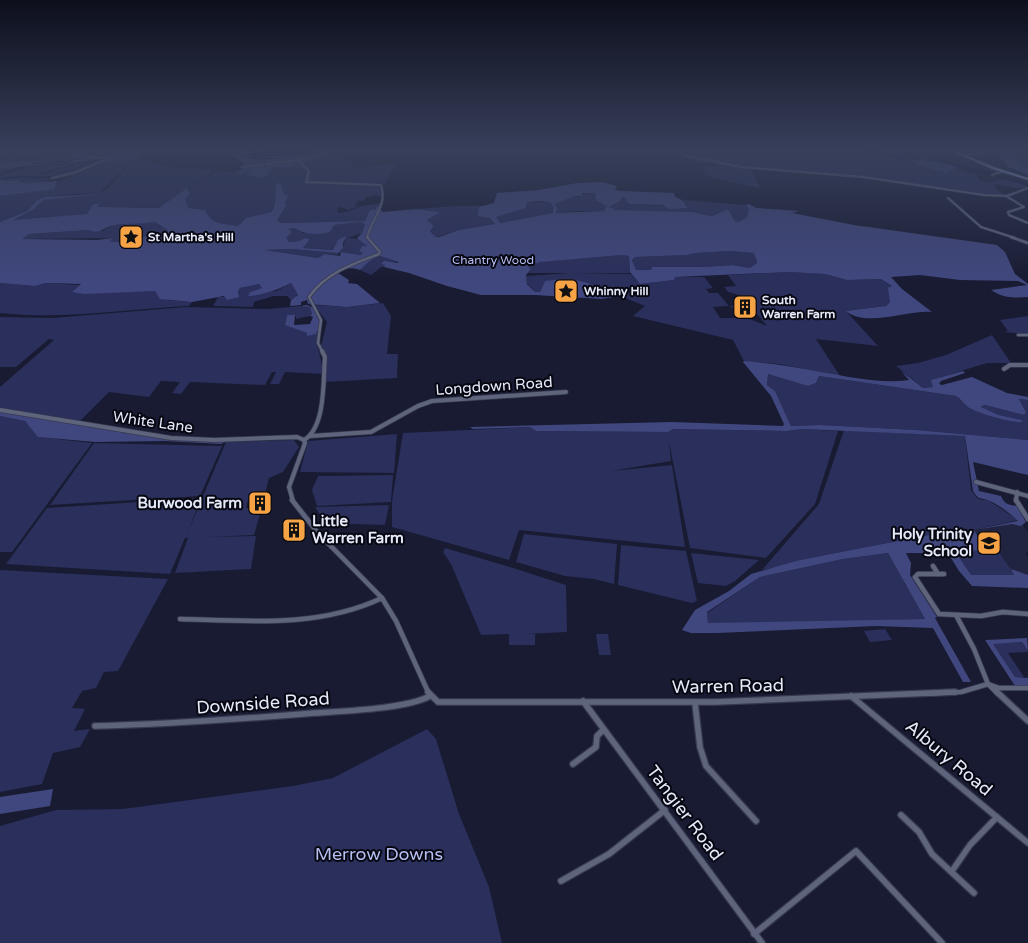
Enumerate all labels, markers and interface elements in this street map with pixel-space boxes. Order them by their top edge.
place icon: St Martha's Hill [118,224,144,250]
place label: St Martha's Hill [148,230,234,244]
park label: Chantry Wood [452,253,534,267]
place icon: Whinny Hill [553,278,579,304]
place label: Whinny Hill [584,284,648,299]
place label: South Warren Farm [762,293,835,321]
building icon: South Warren Farm [732,294,758,320]
street label: Longdown Road [435,373,553,399]
street label: White Lane [112,407,194,437]
building icon: Burwood Farm [247,490,273,516]
place label: Burwood Farm [138,494,242,512]
place label: Little Warren Farm [312,512,404,547]
building icon: Little Warren Farm [281,517,307,543]
place label: Holy Trinity School [892,525,972,560]
school or university icon: Holy Trinity School [976,530,1002,556]
street label: Warren Road [672,674,784,698]
street label: Downside Road [195,687,331,719]
street label: Albury Road [901,715,997,801]
street label: Tangier Road [642,761,728,865]
park label: Merrow Downs [315,843,443,865]

